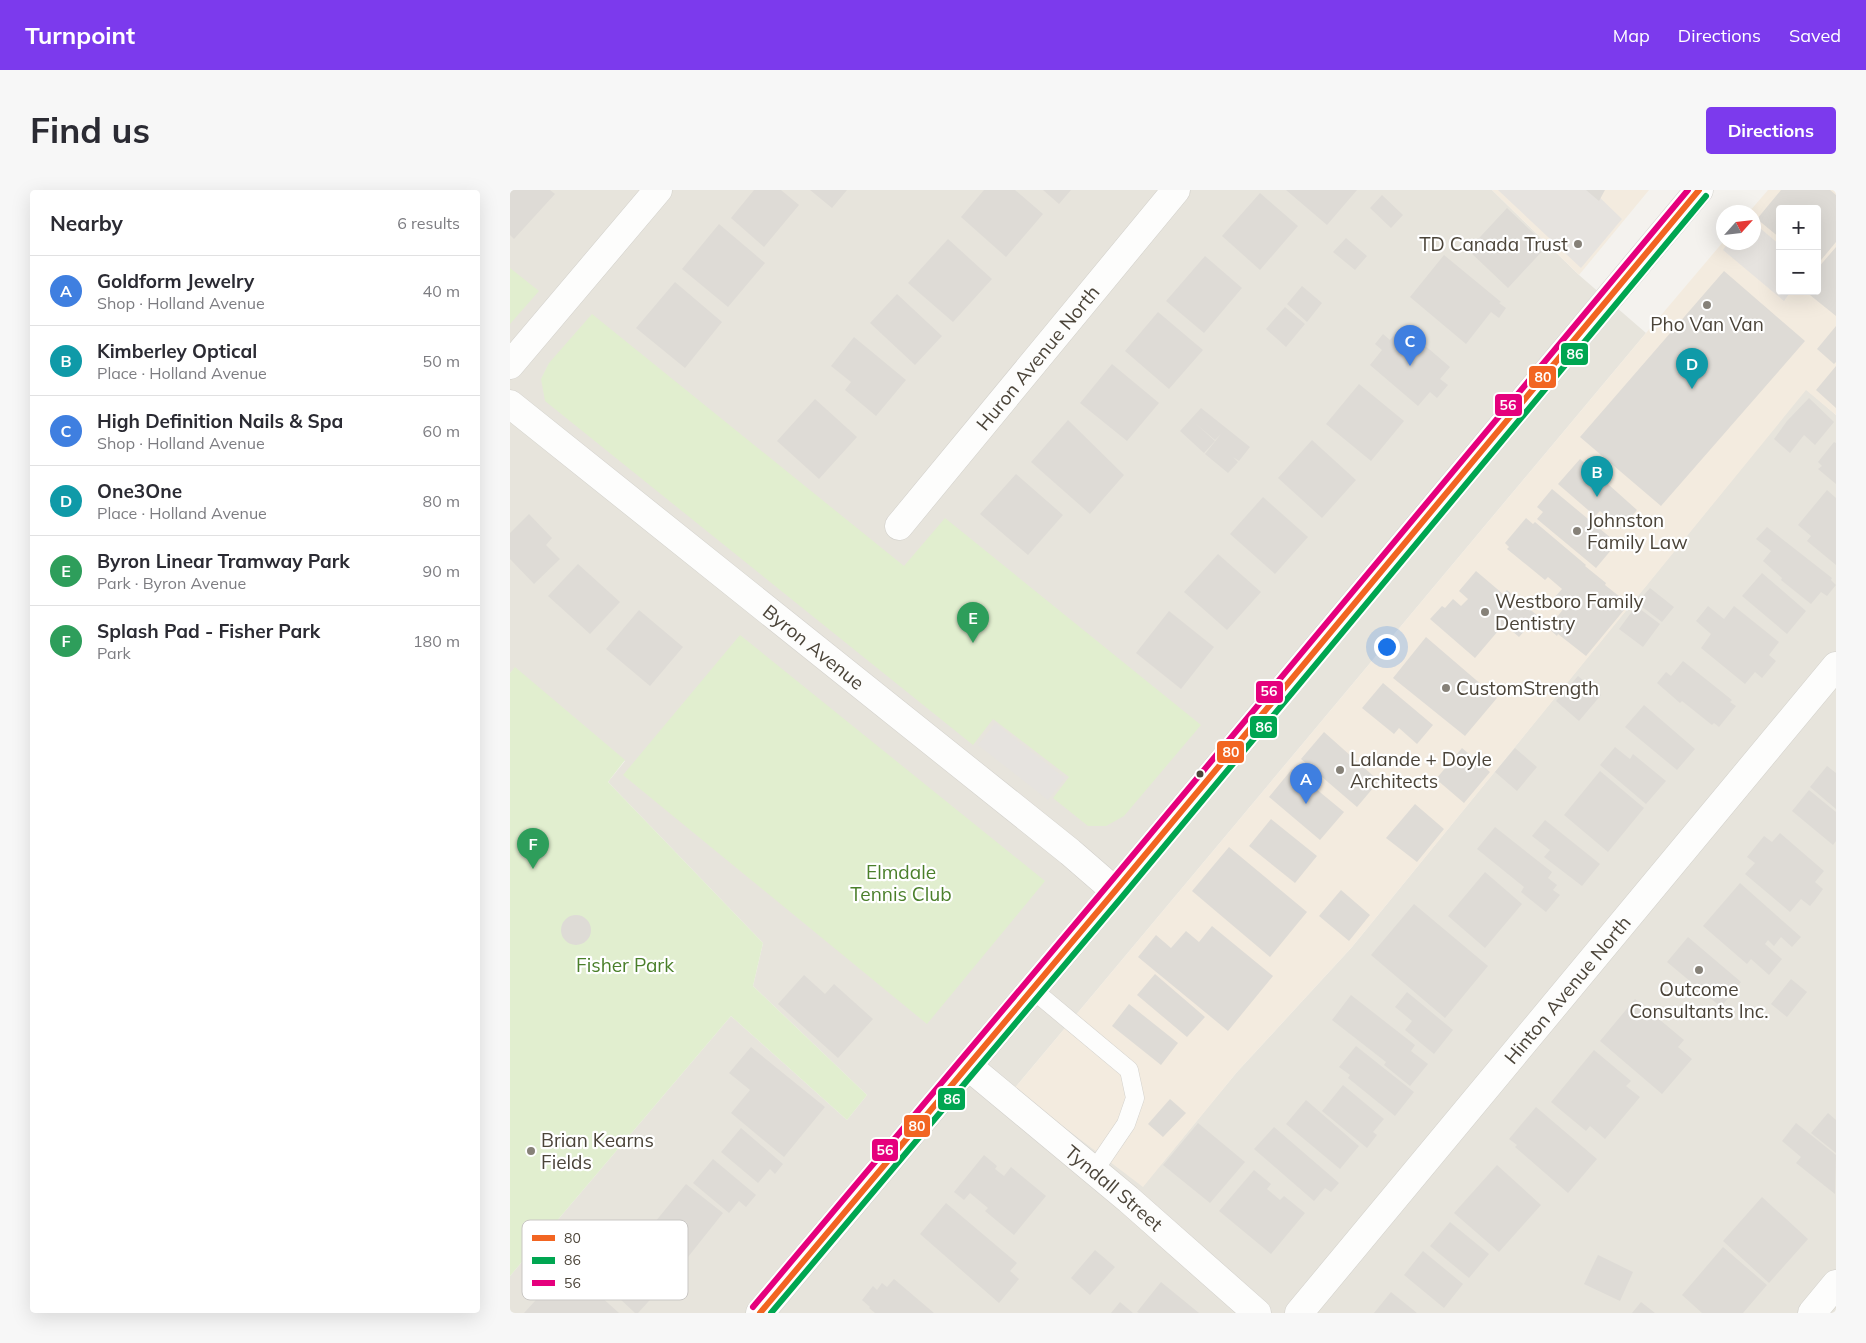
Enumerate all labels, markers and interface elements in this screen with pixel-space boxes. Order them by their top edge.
text: Turnpoint [25,20,135,50]
text: Map [1613,24,1650,47]
text: Directions [1678,24,1761,47]
text: Saved [1789,24,1841,47]
button: Directions [1706,107,1836,154]
text: Find us [30,108,150,152]
north arrow [1716,205,1761,250]
map controls [1776,205,1821,295]
button: + [1776,205,1821,250]
text: Nearby [50,210,123,236]
text: 6 results [397,213,460,233]
place label: TD Canada Trust [1419,232,1568,256]
marker: TD Canada Trust [1572,238,1584,250]
button: − [1776,250,1821,295]
text: Goldform Jewelry [97,269,254,293]
street label: Huron Avenue North [971,280,1104,435]
text: A [60,281,72,301]
text: 40 m [423,281,460,301]
text: Shop · Holland Avenue [97,293,265,313]
marker: Pho Van Van [1701,299,1713,311]
place label: Pho Van Van [1650,312,1764,336]
pin: C [1394,325,1426,366]
text: Kimberley Optical [97,339,257,363]
line badge: 86 [1560,342,1589,366]
text: 86 [1567,345,1583,363]
pin: D [1676,348,1708,389]
text: B [60,351,72,371]
text: 50 m [423,351,460,371]
text: Place · Holland Avenue [97,363,267,383]
line badge: 80 [1528,365,1557,389]
text: 80 [1535,368,1551,386]
line badge: 56 [1494,393,1523,417]
text: 56 [1500,396,1516,414]
text: High Definition Nails & Spa [97,409,343,433]
text: C [61,421,71,441]
text: 60 m [423,421,460,441]
text: Shop · Holland Avenue [97,433,265,453]
pin: B [1581,456,1613,497]
text: One3One [97,479,182,503]
text: D [60,491,72,511]
text: 80 m [423,491,460,511]
text: Place · Holland Avenue [97,503,267,523]
place label: Johnston Family Law [1587,508,1688,554]
marker: Johnston Family Law [1571,525,1583,537]
text: Byron Linear Tramway Park [97,549,350,573]
text: E [61,561,71,581]
text: 90 m [423,561,460,581]
text: Park · Byron Avenue [97,573,246,593]
place label: Westboro Family Dentistry [1495,589,1644,635]
street label: Byron Avenue [758,599,869,695]
pin: E [957,602,989,643]
marker: Westboro Family Dentistry [1479,606,1491,618]
text: Splash Pad - Fisher Park [97,619,320,643]
text: F [61,631,71,651]
text: 180 m [413,631,460,651]
your location [1374,634,1400,660]
text: Park [97,643,131,663]
place label: CustomStrength [1456,676,1599,700]
line badge: 56 [1255,680,1284,704]
text: 56 [1261,682,1277,700]
marker: CustomStrength [1440,682,1452,694]
line badge: 86 [1249,715,1278,739]
text: 86 [1256,718,1272,736]
line badge: 80 [1216,740,1245,764]
text: 80 [1223,743,1239,761]
place label: Lalande + Doyle Architects [1350,747,1492,793]
pin: A [1290,763,1322,804]
marker: Lalande + Doyle Architects [1334,764,1346,776]
unlabelled marker [1195,769,1205,779]
pin: F [517,828,549,869]
park label: Elmdale Tennis Club [850,860,952,906]
street label: Hinton Avenue North [1499,911,1636,1069]
park label: Fisher Park [576,953,674,977]
marker: Outcome Consultants Inc. [1693,964,1705,976]
place label: Outcome Consultants Inc. [1629,977,1769,1023]
line badge: 86 [937,1087,966,1111]
text: 86 [944,1090,960,1108]
line badge: 80 [903,1114,931,1138]
text: 80 [909,1117,925,1135]
place label: Brian Kearns Fields [541,1128,654,1174]
line badge: 56 [871,1138,899,1162]
street label: Tyndall Street [1060,1140,1168,1236]
text: 56 [877,1141,893,1159]
marker: Brian Kearns Fields [525,1145,537,1157]
legend [522,1220,688,1300]
text: 80 [564,1229,581,1247]
text: 86 [564,1251,581,1269]
text: 56 [564,1274,581,1292]

